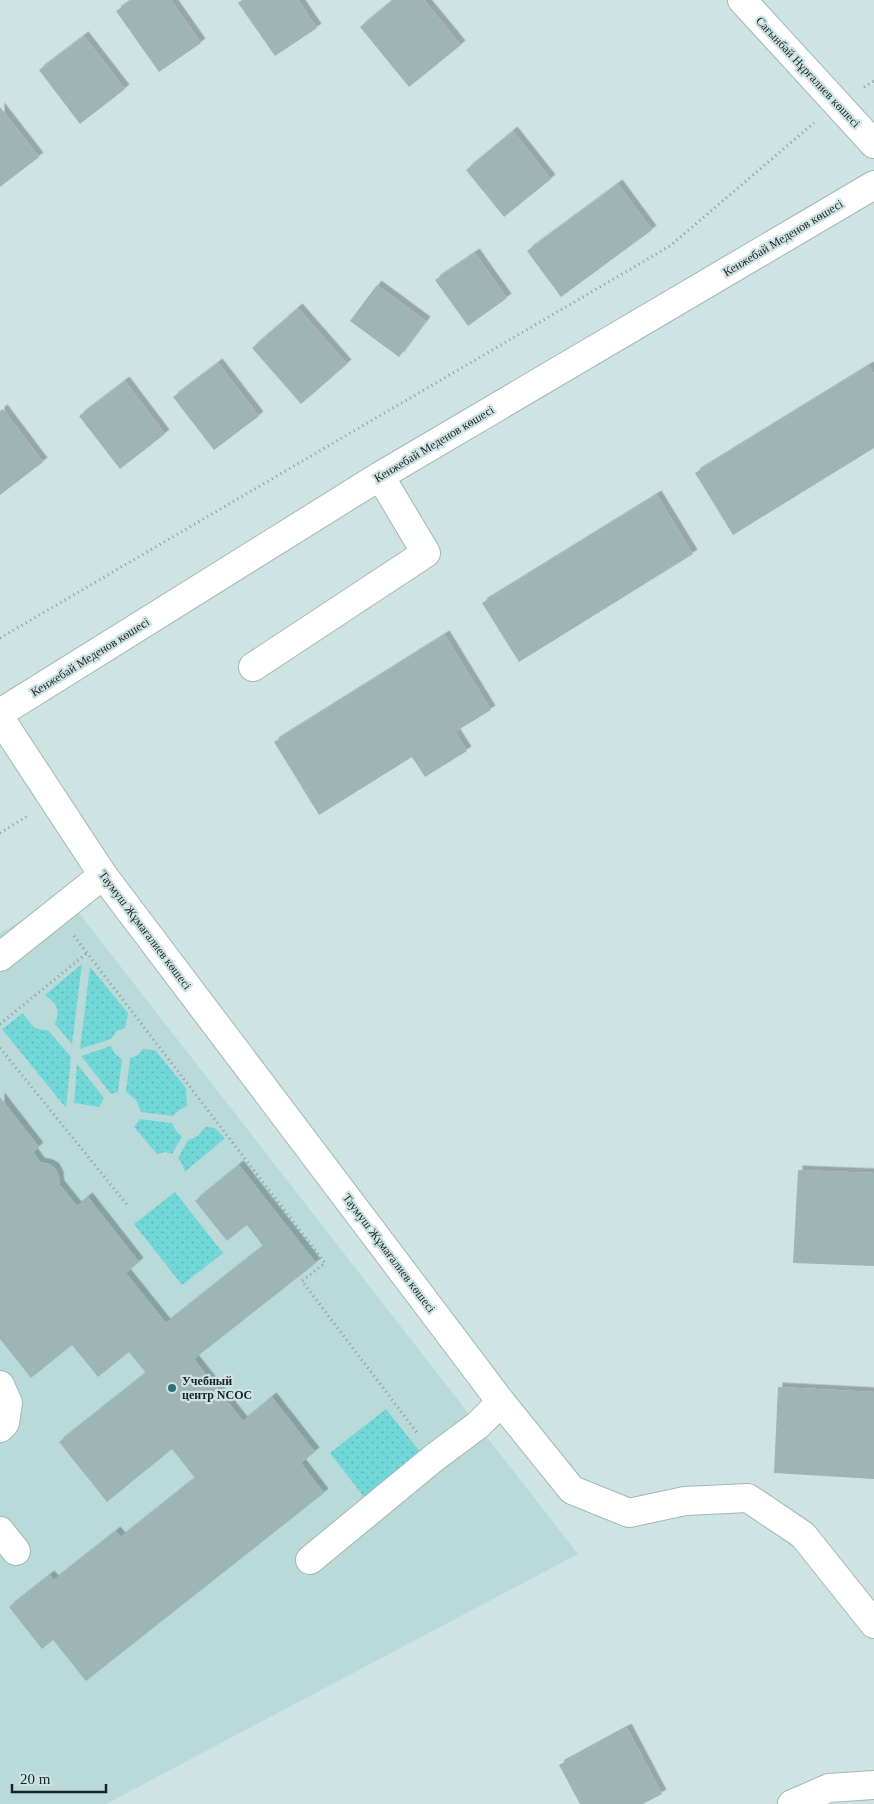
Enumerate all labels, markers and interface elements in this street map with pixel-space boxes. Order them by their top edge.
street label: Сағынбай Нұрғалиев көшесі [753,14,863,131]
street label: Кенжебай Меденов көшесі [721,196,846,279]
street label: Кенжебай Меденов көшесі [372,402,497,485]
street label: Кенжебай Меденов көшесі [28,614,152,699]
street label: Таумуш Жұмағалиев көшесі [96,868,195,993]
street label: Таумуш Жұмағалиев көшесі [340,1191,439,1316]
place label: Учебный центр NCOC [182,1374,252,1402]
marker: Учебный центр NCOC [166,1382,178,1394]
scale bar [12,1762,106,1794]
text: 20 m [20,1771,51,1787]

